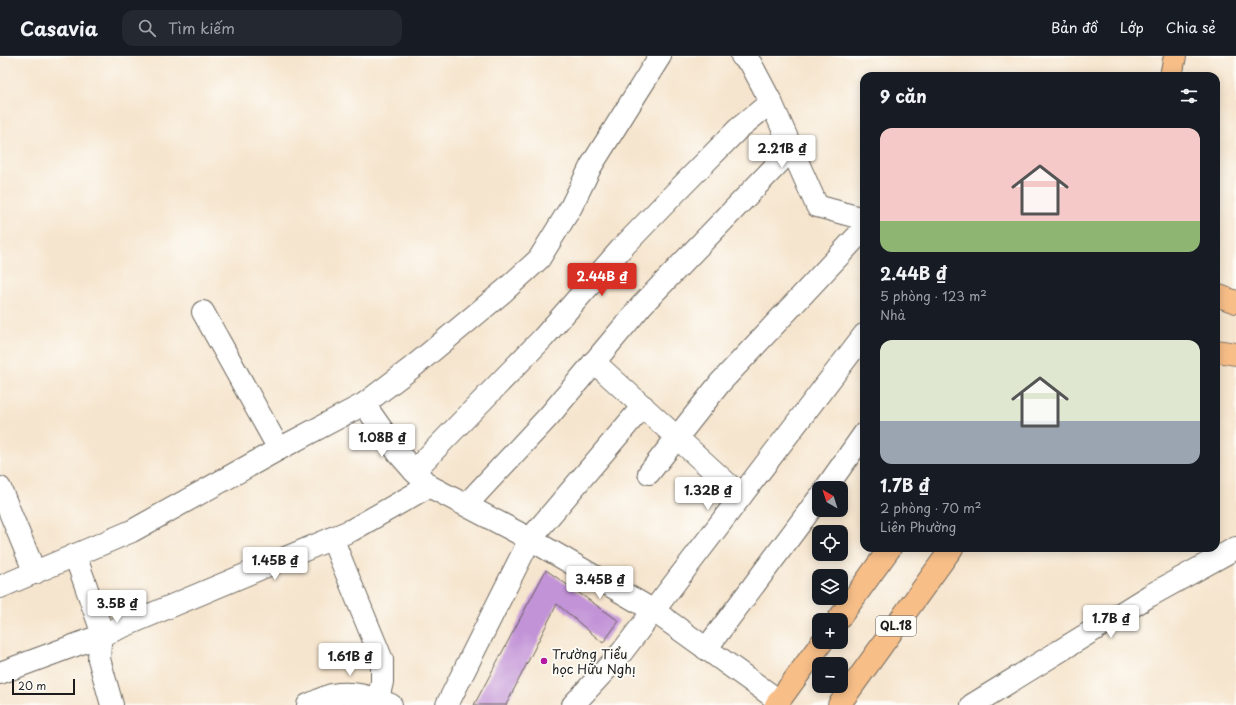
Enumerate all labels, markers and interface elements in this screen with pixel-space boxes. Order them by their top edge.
search box [122,10,402,46]
text: Casavia [20,14,98,42]
text: Tìm kiếm [168,16,235,39]
icon: search [136,17,158,39]
text: Bản đồ [1051,17,1098,38]
text: Lớp [1120,17,1144,38]
text: Chia sẻ [1166,17,1216,38]
text: 9 căn [880,83,927,109]
icon: filters [1178,85,1200,107]
pin: 2.21B ₫ [745,135,819,169]
text: 2.21B ₫ [758,138,806,157]
icon: home [1004,154,1076,226]
text: 2.44B ₫ [880,260,947,286]
pin: 2.44B ₫ [565,263,639,297]
text: 2.44B ₫ [577,266,627,285]
text: 5 phòng · 123 m² [880,286,987,305]
text: Nhà [880,305,906,324]
icon: home [1004,366,1076,438]
pin: 1.08B ₫ [345,424,419,458]
text: 1.08B ₫ [358,427,406,446]
text: 1.7B ₫ [880,472,930,498]
pin: 1.32B ₫ [671,477,745,511]
text: 1.32B ₫ [684,480,732,499]
north arrow [812,481,848,517]
map controls [812,481,848,693]
text: 2 phòng · 70 m² [880,498,981,517]
text: Liên Phường [880,517,956,536]
button: locate [812,525,848,561]
pin: 1.45B ₫ [238,547,312,581]
text: 1.45B ₫ [252,550,298,569]
pin: 3.45B ₫ [563,566,637,600]
text: 3.45B ₫ [575,569,625,588]
button: layers [812,569,848,605]
pin: 3.5B ₫ [84,590,150,624]
text: 3.5B ₫ [96,593,138,612]
pin: 1.7B ₫ [1078,605,1144,639]
text: 1.7B ₫ [1092,608,1130,627]
button: + [812,613,848,649]
road number: QL.18 [876,616,916,636]
pin: 1.61B ₫ [313,643,387,677]
place label: Trường Tiểu học Hữu Nghị [552,644,636,678]
text: 1.61B ₫ [327,646,373,665]
marker: Trường Tiểu học Hữu Nghị [539,656,549,666]
button: − [812,657,848,693]
scale bar [12,677,75,696]
text: 20 m [18,677,46,694]

